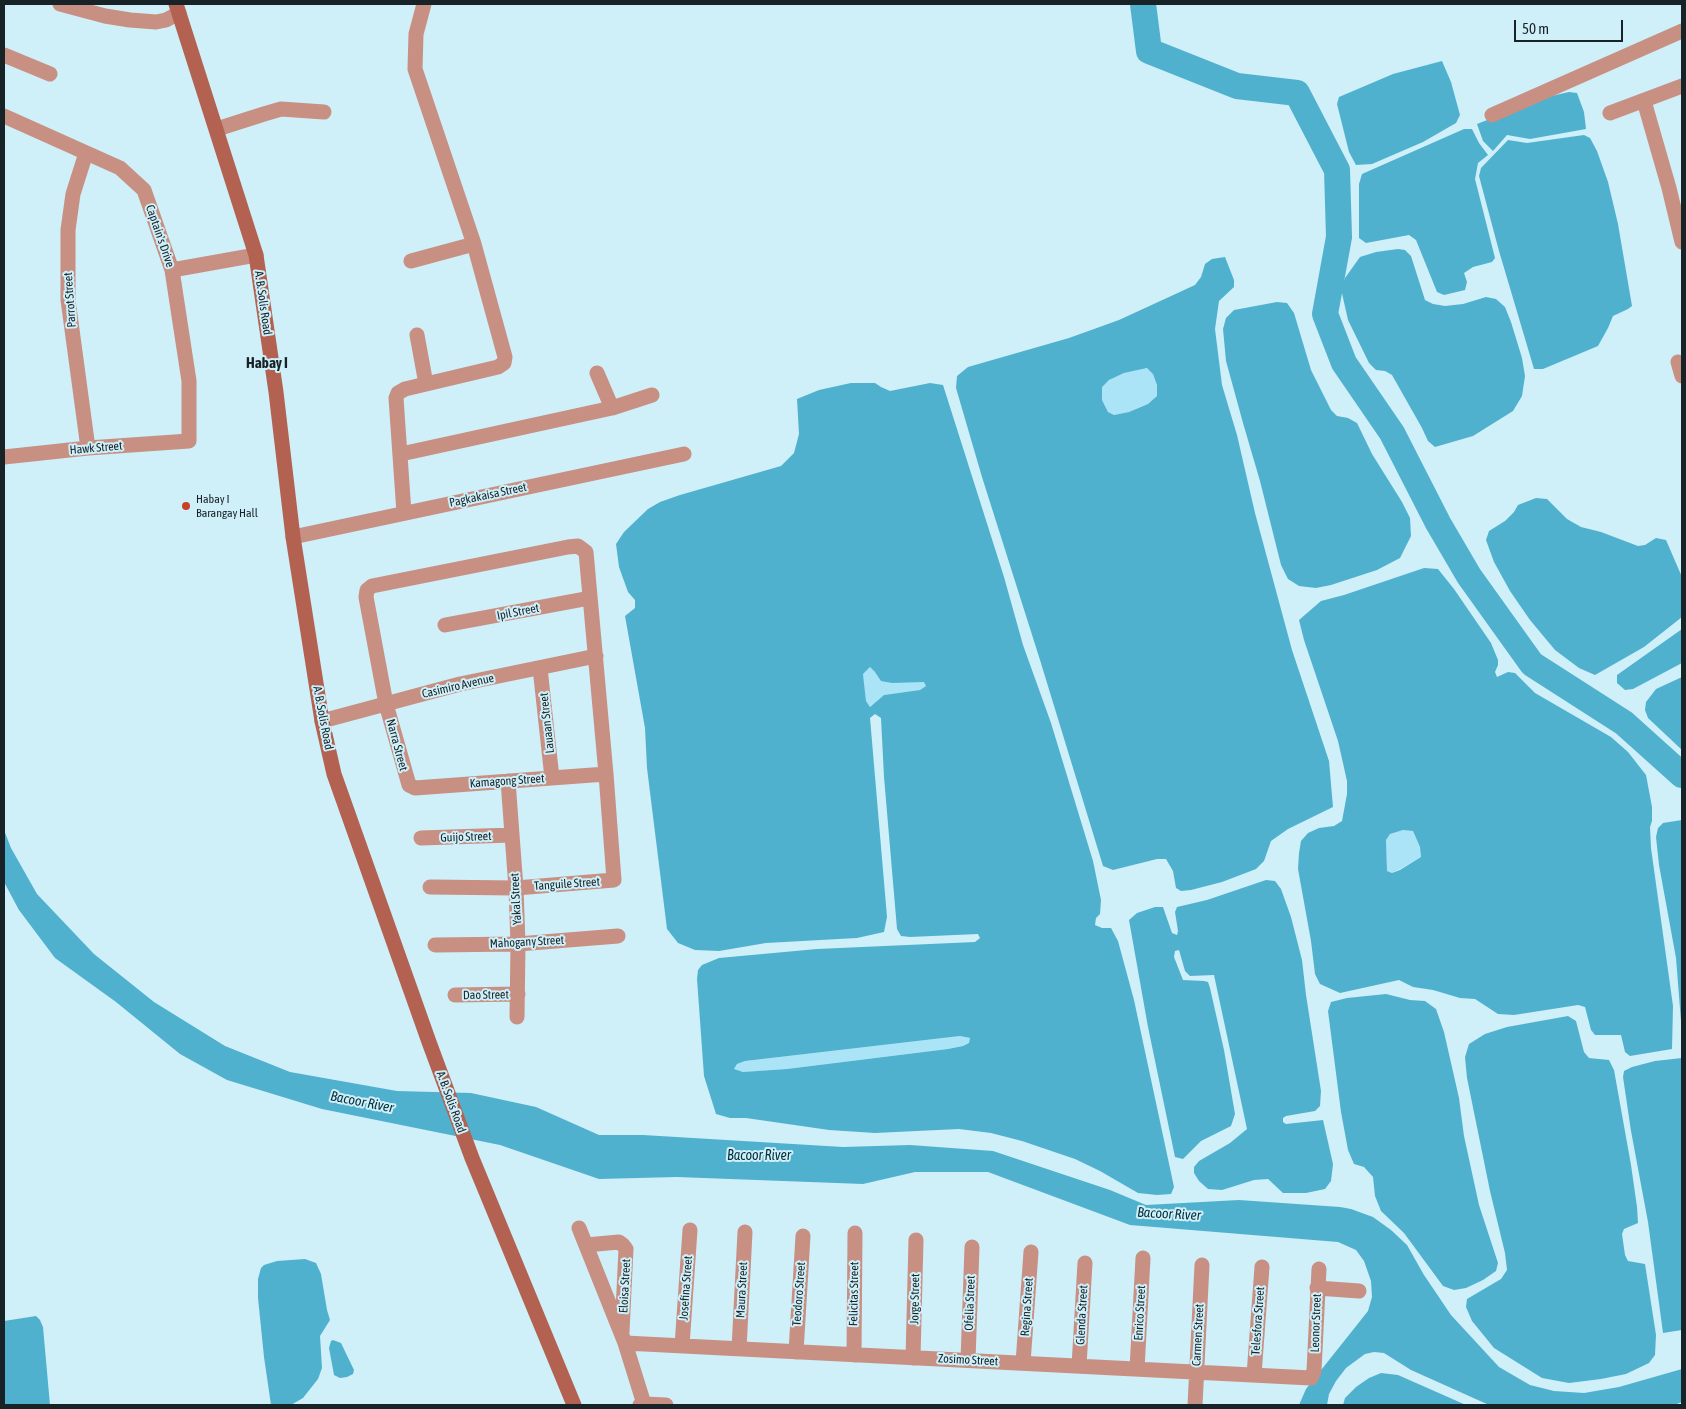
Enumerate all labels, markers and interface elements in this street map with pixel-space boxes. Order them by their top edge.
scale bar [1516,10,1625,42]
text: 50 m [1522,20,1549,37]
street label: Captain's Drive [143,203,177,269]
street label: A. B. Solis Road [251,270,275,336]
street label: Parrot Street [61,272,79,328]
district label: Habay I [246,354,288,372]
street label: Hawk Street [69,439,123,457]
street label: Pagkakaisa Street [448,480,528,510]
place label: Habay I Barangay Hall [196,492,258,520]
marker: Habay I Barangay Hall [180,500,192,512]
street label: Ipil Street [496,601,540,623]
street label: Casimiro Avenue [421,671,495,701]
street label: A. B. Solis Road [310,685,336,751]
street label: Lauaan Street [537,692,557,754]
street label: Narra Street [383,718,411,772]
street label: Kamagong Street [469,771,545,791]
street label: Guijo Street [440,829,492,845]
street label: Yakal Street [507,873,525,925]
street label: Tanguile Street [534,875,600,893]
street label: Mahogany Street [490,933,564,951]
street label: Dao Street [463,987,509,1003]
street label: A. B. Solis Road [433,1069,469,1135]
water label: Bacoor River [329,1088,395,1116]
water label: Bacoor River [727,1148,791,1164]
water label: Bacoor River [1137,1204,1201,1224]
street label: Josefina Street [677,1255,695,1321]
street label: Eloisa Street [616,1258,634,1314]
street label: Maura Street [733,1262,751,1318]
street label: Teodoro Street [790,1262,808,1326]
street label: Felicitas Street [846,1262,862,1326]
street label: Jorge Street [907,1273,923,1325]
street label: Ofelia Street [962,1275,978,1331]
street label: Regina Street [1018,1277,1036,1337]
street label: Glenda Street [1073,1285,1091,1345]
street label: Enrico Street [1131,1285,1149,1341]
street label: Telesfora Street [1248,1286,1268,1356]
street label: Leonor Street [1308,1293,1324,1353]
street label: Carmen Street [1189,1303,1207,1367]
street label: Zosimo Street [938,1351,998,1369]

